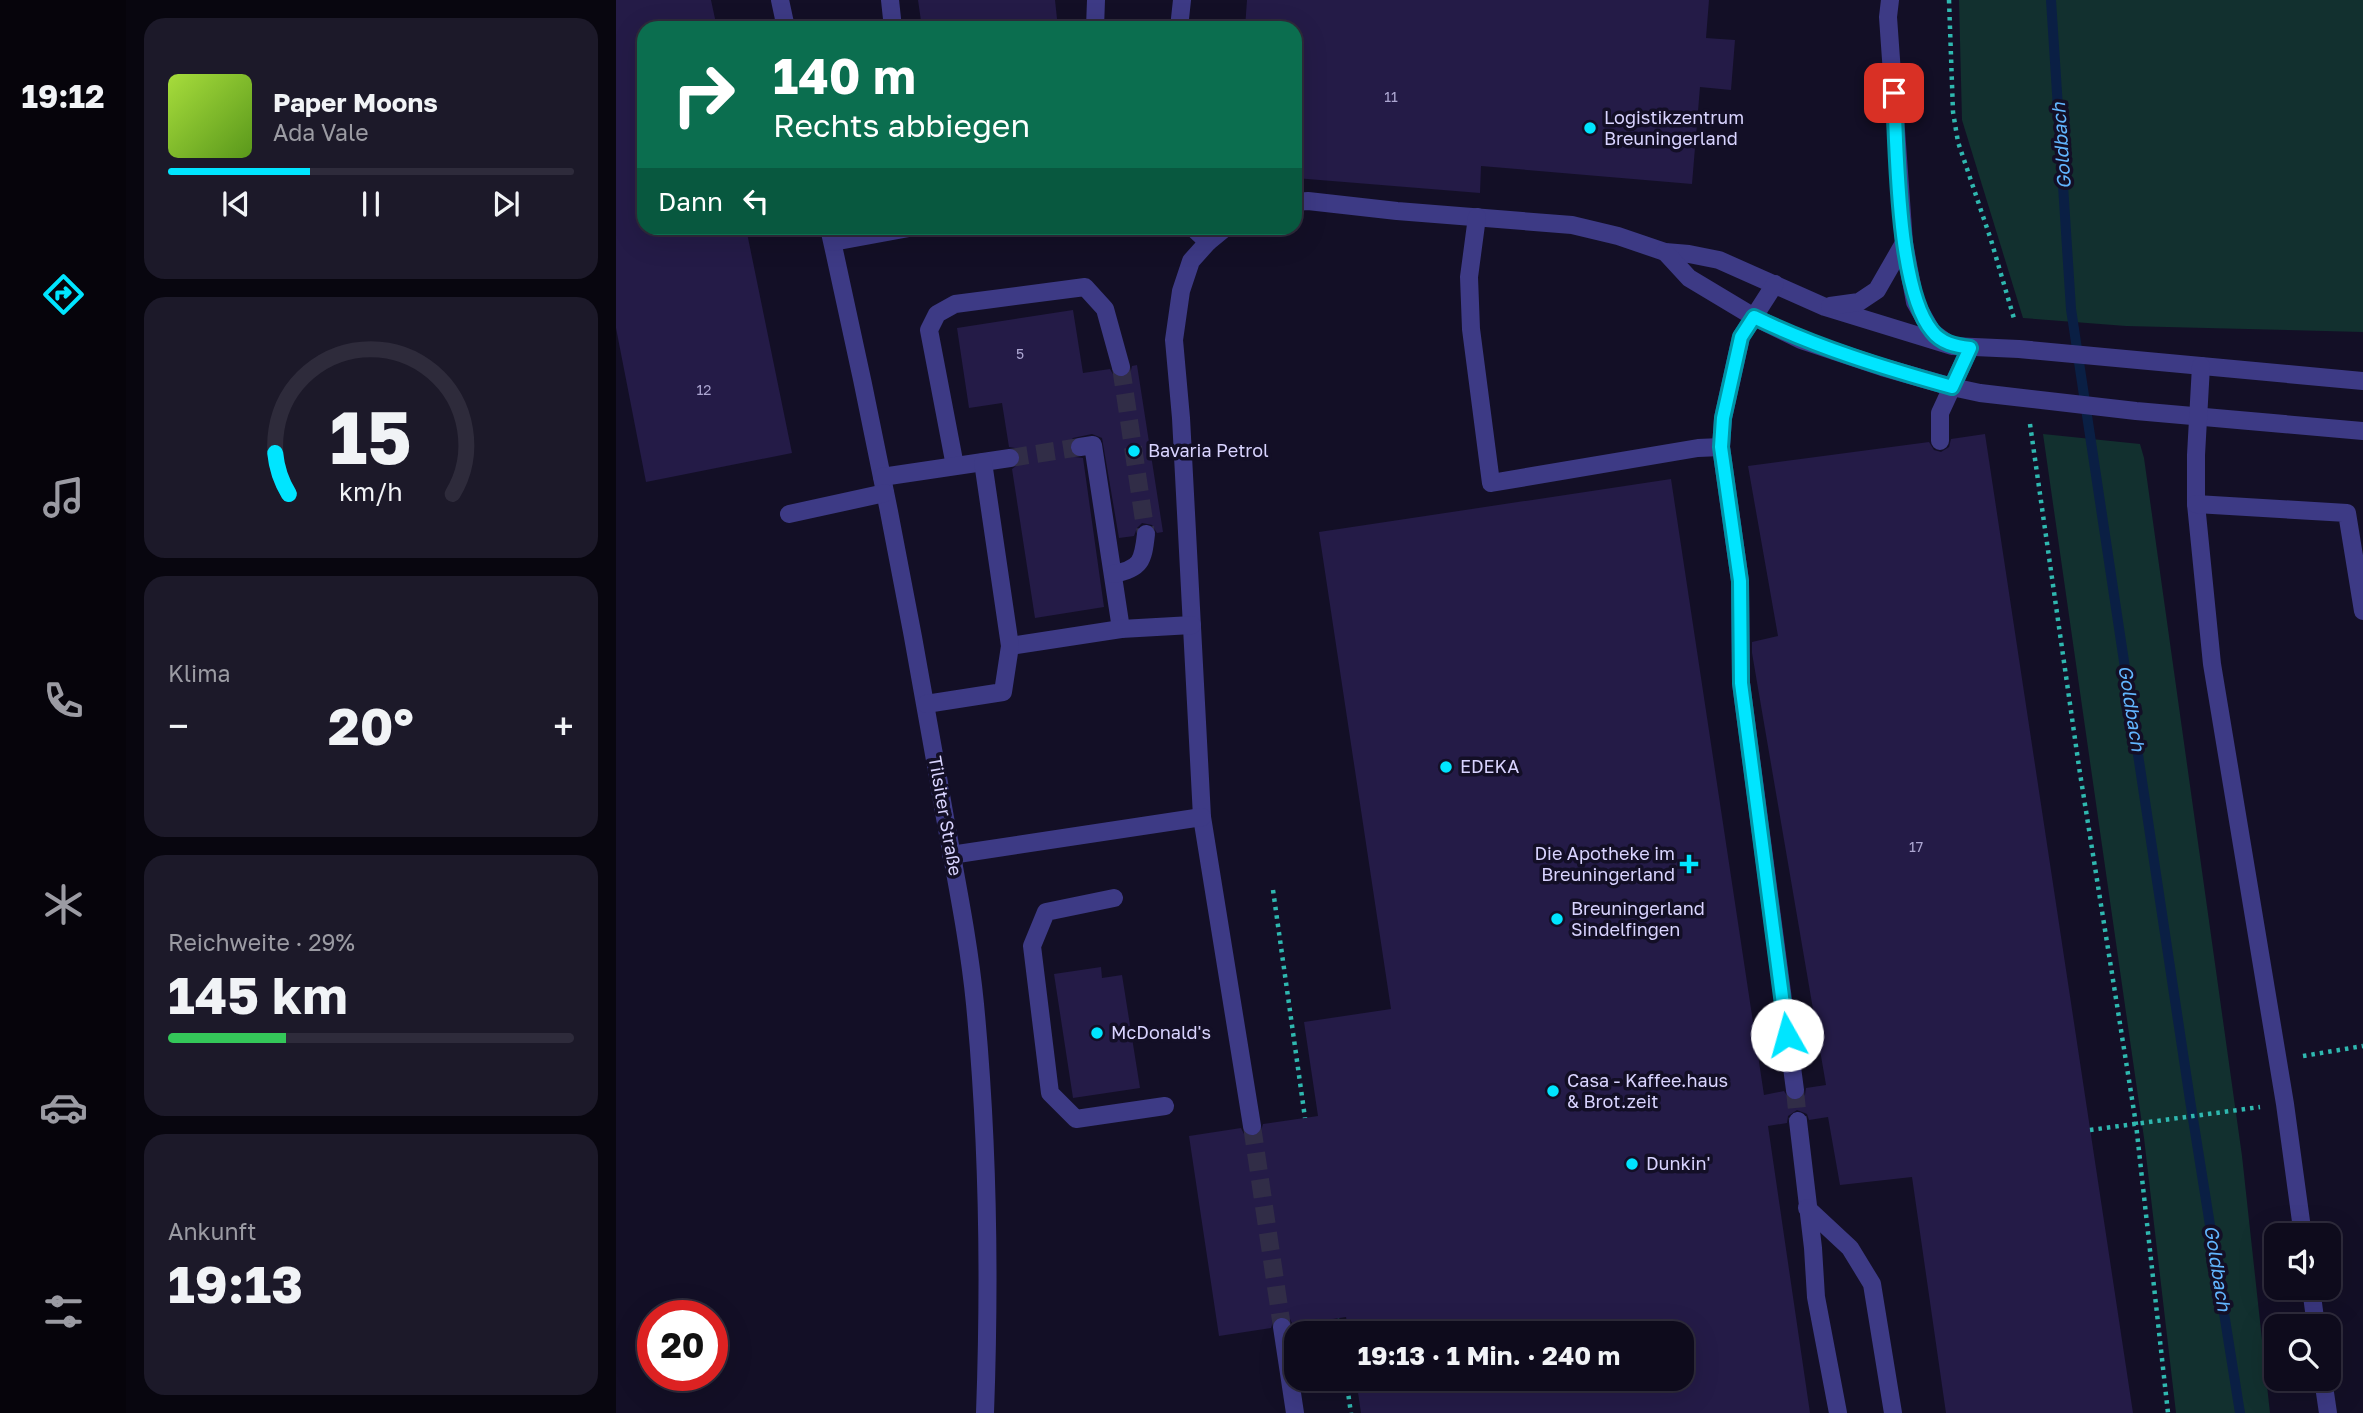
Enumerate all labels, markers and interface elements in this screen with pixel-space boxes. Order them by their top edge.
text: 140 m [773,46,916,105]
icon: right [658,49,749,140]
pin [1864,63,1924,123]
icon: arrive [1875,74,1913,112]
text: 19:12 [21,77,105,115]
text: Paper Moons [273,87,438,118]
house number: 11 [1384,88,1398,105]
water label: Goldbach [2046,101,2075,190]
text: Rechts abbiegen [773,106,1030,144]
place label: Logistikzentrum Breuningerland [1604,106,1744,149]
text: Ada Vale [273,118,369,146]
marker: Logistikzentrum Breuningerland [1582,120,1598,136]
icon: left [737,182,775,220]
icon: previous [217,185,255,223]
icon: pause [352,185,390,223]
icon: next [487,185,525,223]
text: Dann [658,186,723,217]
icon: directions [39,270,88,319]
house number: 5 [1016,345,1024,362]
house number: 12 [697,381,711,398]
text: 15 [330,393,412,480]
place label: Bavaria Petrol [1148,439,1269,461]
marker: Bavaria Petrol [1126,443,1142,459]
icon: music [39,473,88,522]
text: km/h [339,475,403,506]
text: Klima [168,659,231,687]
water label: Goldbach [2114,663,2151,754]
icon: phone [39,676,88,725]
text: 20° [328,694,414,756]
text: − [168,703,189,748]
text: + [553,703,574,748]
street label: Tilsiter Straße [925,754,967,878]
place label: EDEKA [1460,755,1519,777]
marker: EDEKA [1438,759,1454,775]
house number: 17 [1909,838,1923,855]
place label: Die Apotheke im Breuningerland [1534,842,1675,885]
marker: Die Apotheke im Breuningerland [1681,856,1697,872]
icon: climate [39,880,88,929]
place label: Breuningerland Sindelfingen [1571,897,1705,940]
marker: Breuningerland Sindelfingen [1549,911,1565,927]
text: Reichweite · 29% [168,928,355,956]
text: 145 km [168,963,348,1025]
position arrow [1750,998,1824,1072]
place label: McDonald's [1111,1021,1211,1043]
marker: McDonald's [1089,1025,1105,1041]
place label: Casa - Kaffee.haus & Brot.zeit [1567,1069,1728,1112]
icon: car [39,1083,88,1132]
marker: Casa - Kaffee.haus & Brot.zeit [1545,1083,1561,1099]
place label: Dunkin' [1646,1152,1710,1174]
marker: Dunkin' [1624,1156,1640,1172]
text: Ankunft [168,1217,256,1245]
water label: Goldbach [2200,1223,2237,1314]
map controls [2264,1223,2341,1391]
button: sound [2264,1223,2341,1300]
text: 19:13 [168,1252,303,1314]
icon: filters [39,1287,88,1336]
speed limit sign: 20 [637,1300,728,1391]
button: search [2264,1314,2341,1391]
text: 19:13 · 1 Min. · 240 m [1358,1340,1620,1371]

